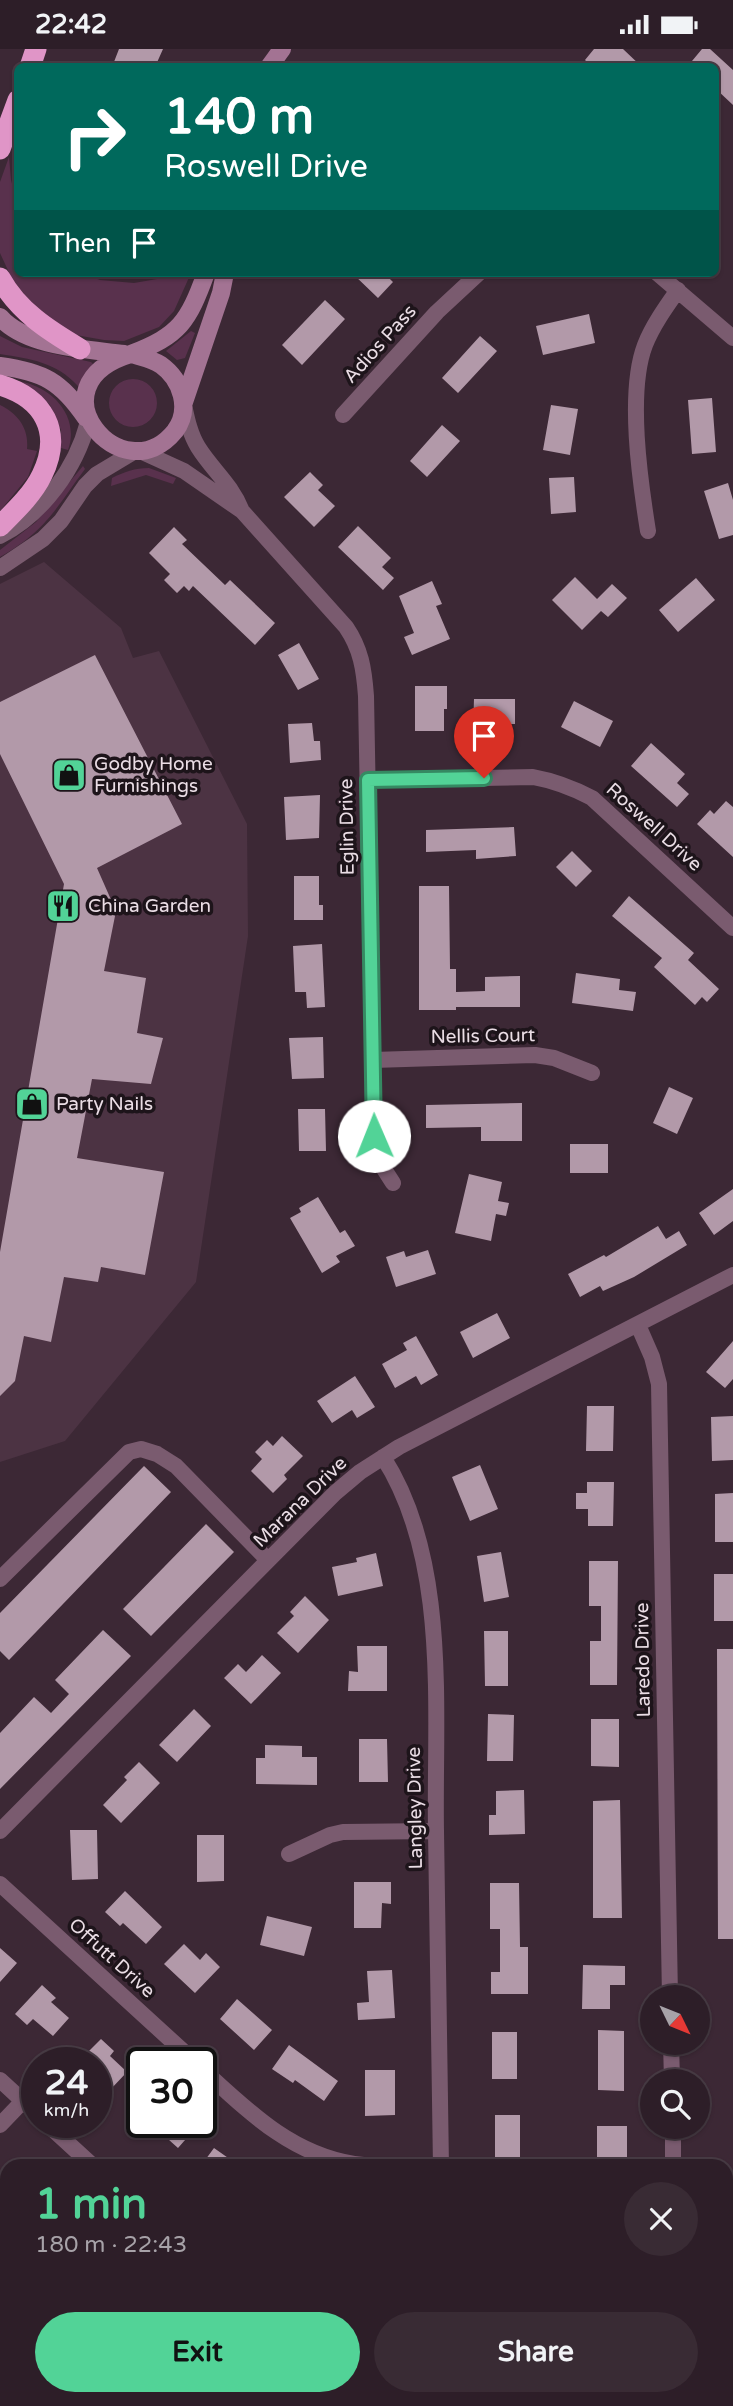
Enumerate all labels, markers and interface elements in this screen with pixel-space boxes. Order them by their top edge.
text: 22:42 [35,9,107,40]
text: 140 m [164,88,314,147]
icon: right [49,91,140,182]
text: Roswell Drive [164,148,368,186]
icon: arrive [125,224,163,262]
text: Then [49,228,111,259]
street label: Adios Pass [339,300,421,388]
pin [454,706,514,778]
icon: arrive [465,717,503,755]
place label: Godby Home Furnishings [94,753,213,797]
shop icon: Godby Home Furnishings [50,756,88,794]
street label: Roswell Drive [602,778,706,876]
street label: Eglin Drive [335,779,359,875]
restaurant icon: China Garden [44,887,82,925]
place label: China Garden [88,895,211,917]
street label: Nellis Court [431,1024,535,1048]
shop icon: Party Nails [13,1085,51,1123]
place label: Party Nails [56,1093,153,1115]
position arrow [337,1099,411,1173]
street label: Marana Drive [249,1452,351,1552]
street label: Laredo Drive [631,1602,655,1718]
street label: Langley Drive [403,1747,427,1869]
street label: Offutt Drive [65,1914,159,2002]
north arrow [640,1985,710,2055]
map controls [640,1985,710,2139]
speed limit sign: 30 [126,2047,217,2138]
text: 24 [45,2062,88,2104]
button: search [640,2069,710,2139]
text: km/h [44,2099,89,2121]
text: 1 min [35,2179,147,2230]
button: close [624,2182,698,2256]
text: 180 m · 22:43 [35,2231,187,2259]
button: Exit [35,2312,360,2392]
button: Share [374,2312,698,2392]

